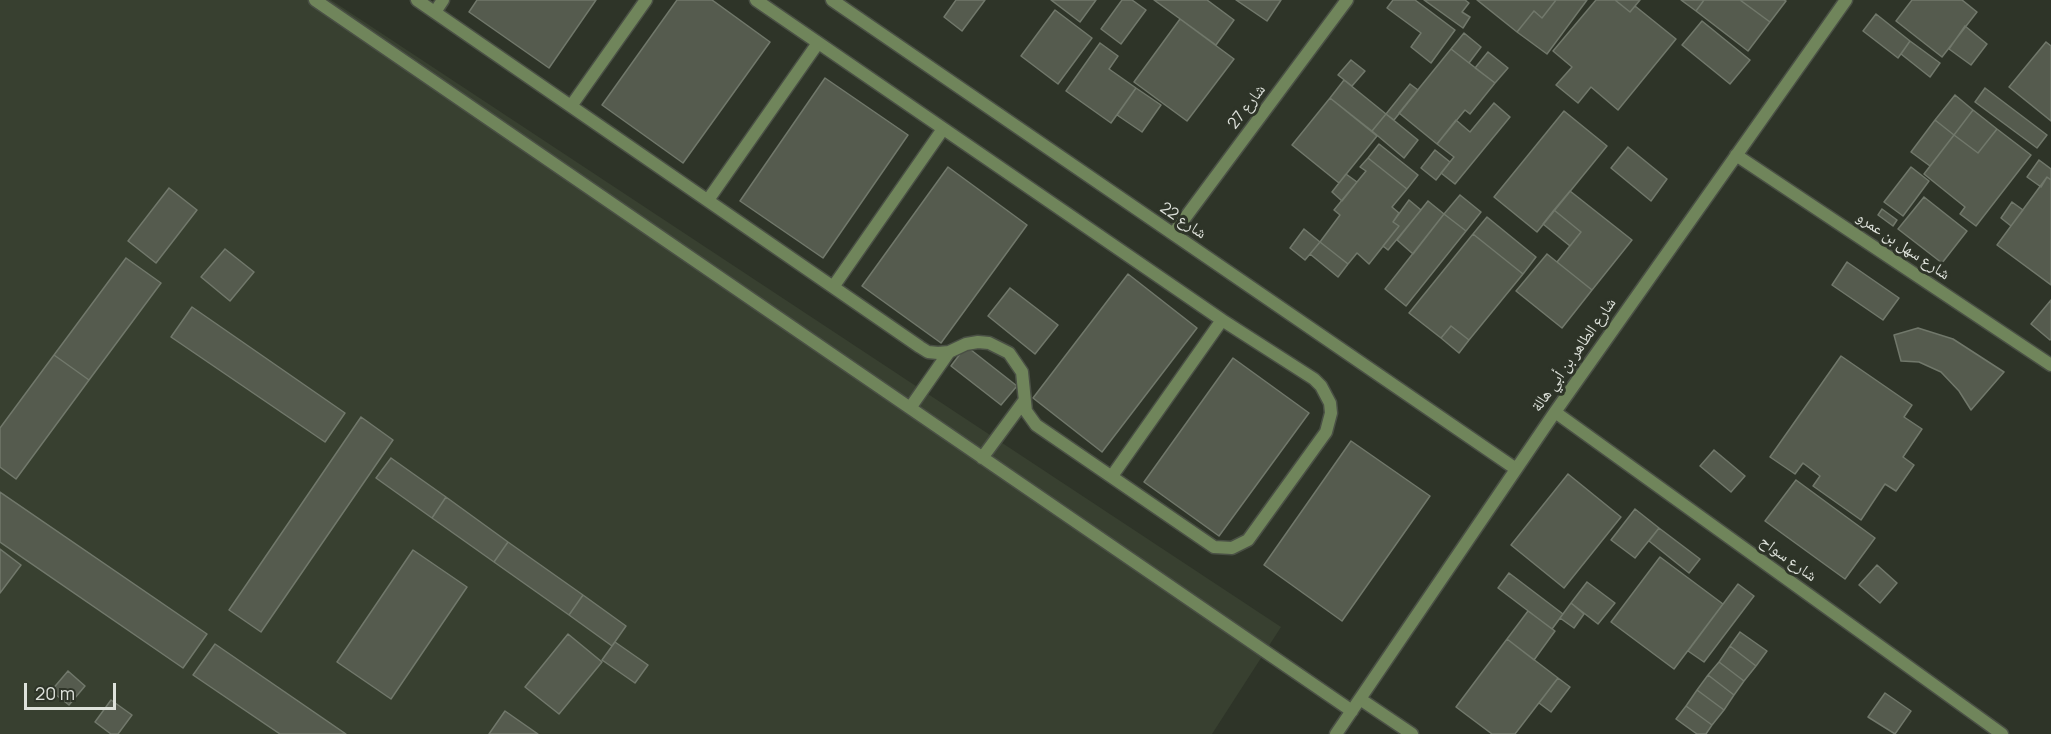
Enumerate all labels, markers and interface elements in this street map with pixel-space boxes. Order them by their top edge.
street label: شارع 27 [1224,81,1270,133]
street label: شارع 22 [1156,199,1210,243]
street label: شارع سهل بن عمرو [1853,208,1953,284]
street label: شارع الطاهر بن أبي هالة [1527,294,1621,416]
street label: شارع سواح [1756,532,1820,586]
scale bar [27,671,118,709]
text: 20 m [35,681,75,705]

